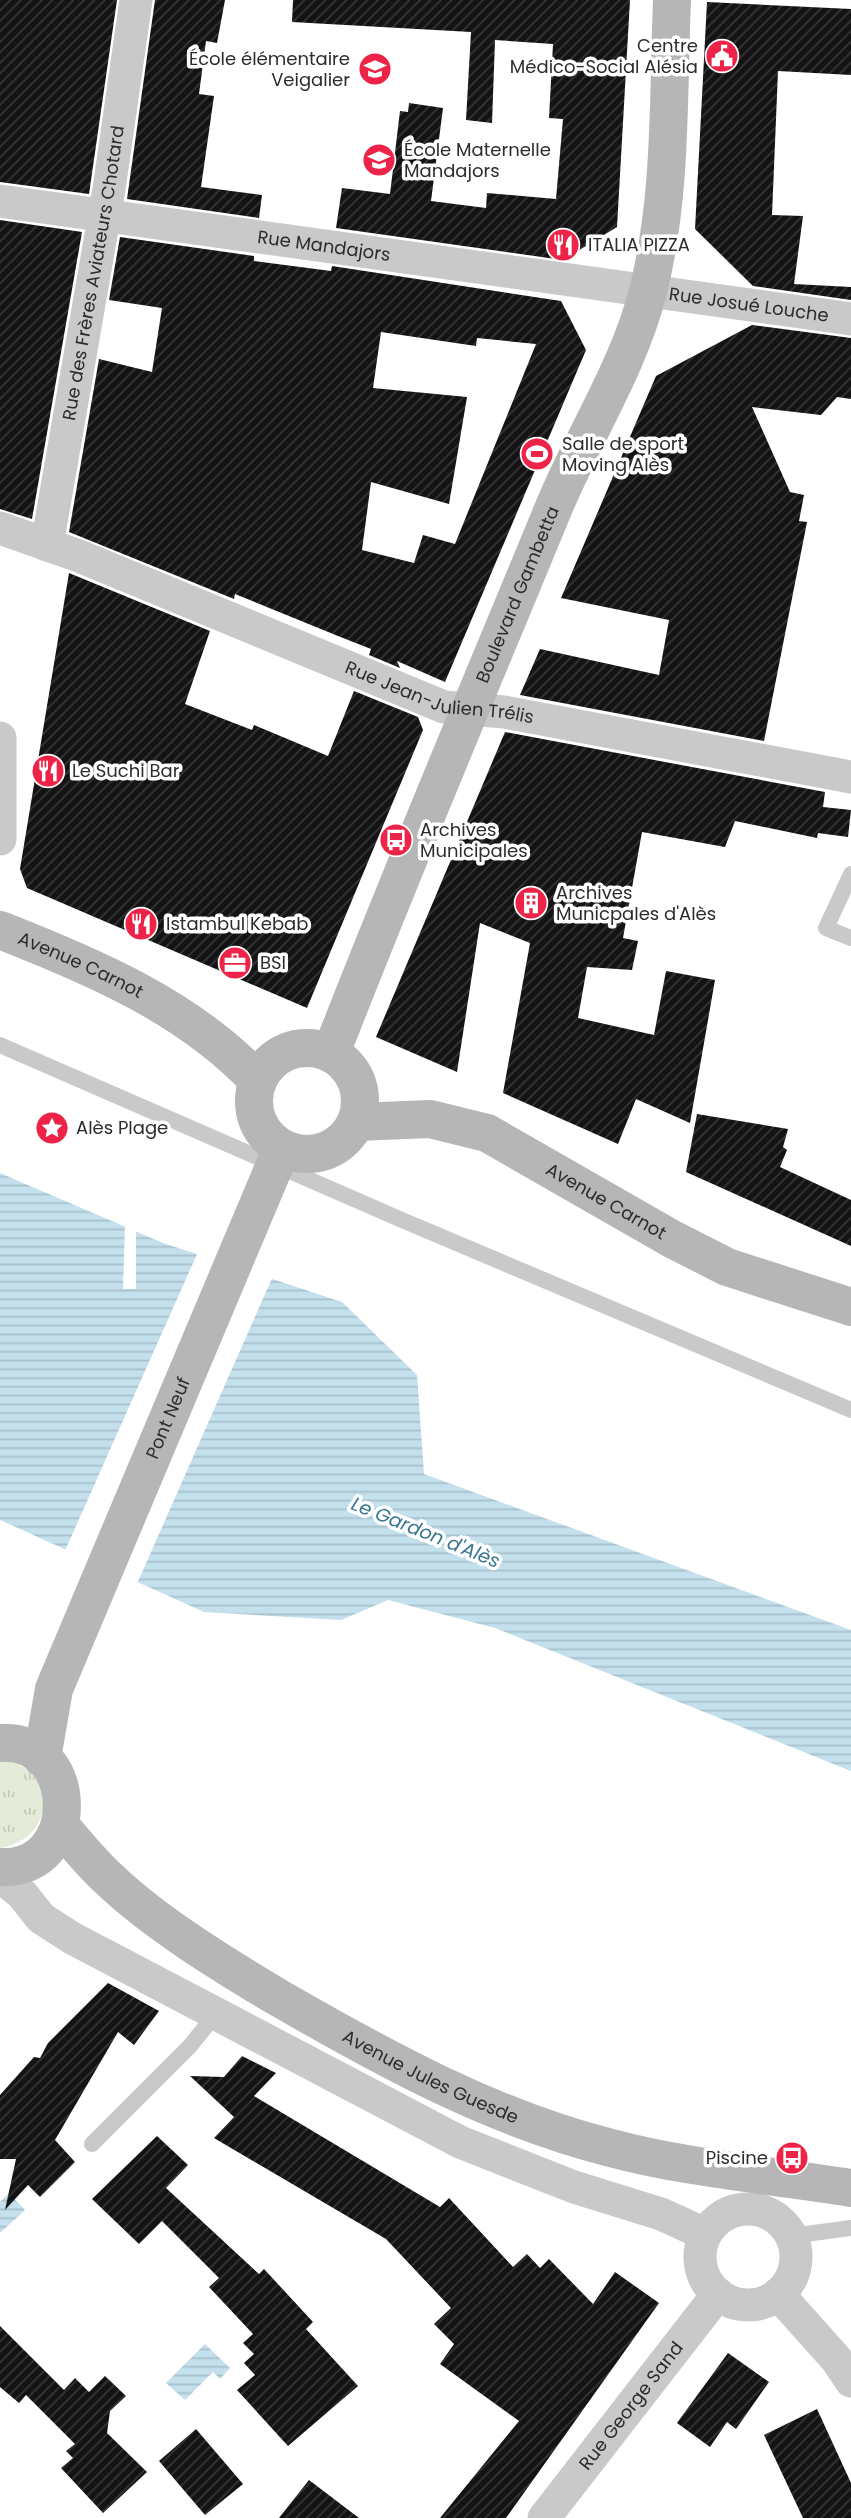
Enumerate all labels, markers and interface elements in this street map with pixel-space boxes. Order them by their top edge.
place label: Centre Médico-Social Alésia [510,33,698,79]
public building icon: Centre Médico-Social Alésia [703,37,741,75]
place label: École élémentaire Veigalier [189,46,350,92]
school or university icon: École élémentaire Veigalier [356,50,394,88]
street label: Rue des Frères Aviateurs Chotard [56,124,130,422]
place label: École Maternelle Mandajors [404,137,551,183]
school or university icon: École Maternelle Mandajors [360,141,398,179]
street label: Rue Mandajors [256,224,392,267]
restaurant icon: ITALIA PIZZA [544,226,582,264]
place label: ITALIA PIZZA [588,232,690,257]
street label: Rue Josué Louche [667,281,830,328]
place label: Salle de sport Moving Alès [562,431,684,477]
sports icon: Salle de sport Moving Alès [518,435,556,473]
street label: Boulevard Gambetta [469,502,565,687]
street label: Rue Jean-Julien Trélis [342,654,536,729]
restaurant icon: Le Suchi Bar [29,752,67,790]
place label: Le Suchi Bar [72,758,180,783]
place label: Archives Municipales [420,817,528,863]
bus stop icon: Archives Municipales [377,821,415,859]
place label: Archives Municpales d'Alès [556,880,716,926]
building icon: Archives Municpales d'Alès [512,884,550,922]
restaurant icon: Istambul Kebab [122,905,160,943]
place label: Istambul Kebab [166,911,308,936]
street label: Avenue Carnot [15,925,148,1004]
office icon: BSI [216,944,254,982]
place label: BSI [260,950,286,975]
place icon: Alès Plage [33,1109,71,1147]
place label: Alès Plage [76,1115,168,1140]
street label: Avenue Carnot [542,1156,671,1245]
street label: Pont Neuf [139,1373,196,1462]
water label: Le Gardon d'Alès [347,1490,504,1575]
street label: Avenue Jules Guesde [338,2023,522,2129]
bus stop icon: Piscine [773,2139,811,2177]
place label: Piscine [706,2145,768,2170]
street label: Rue George Sand [573,2336,689,2475]

